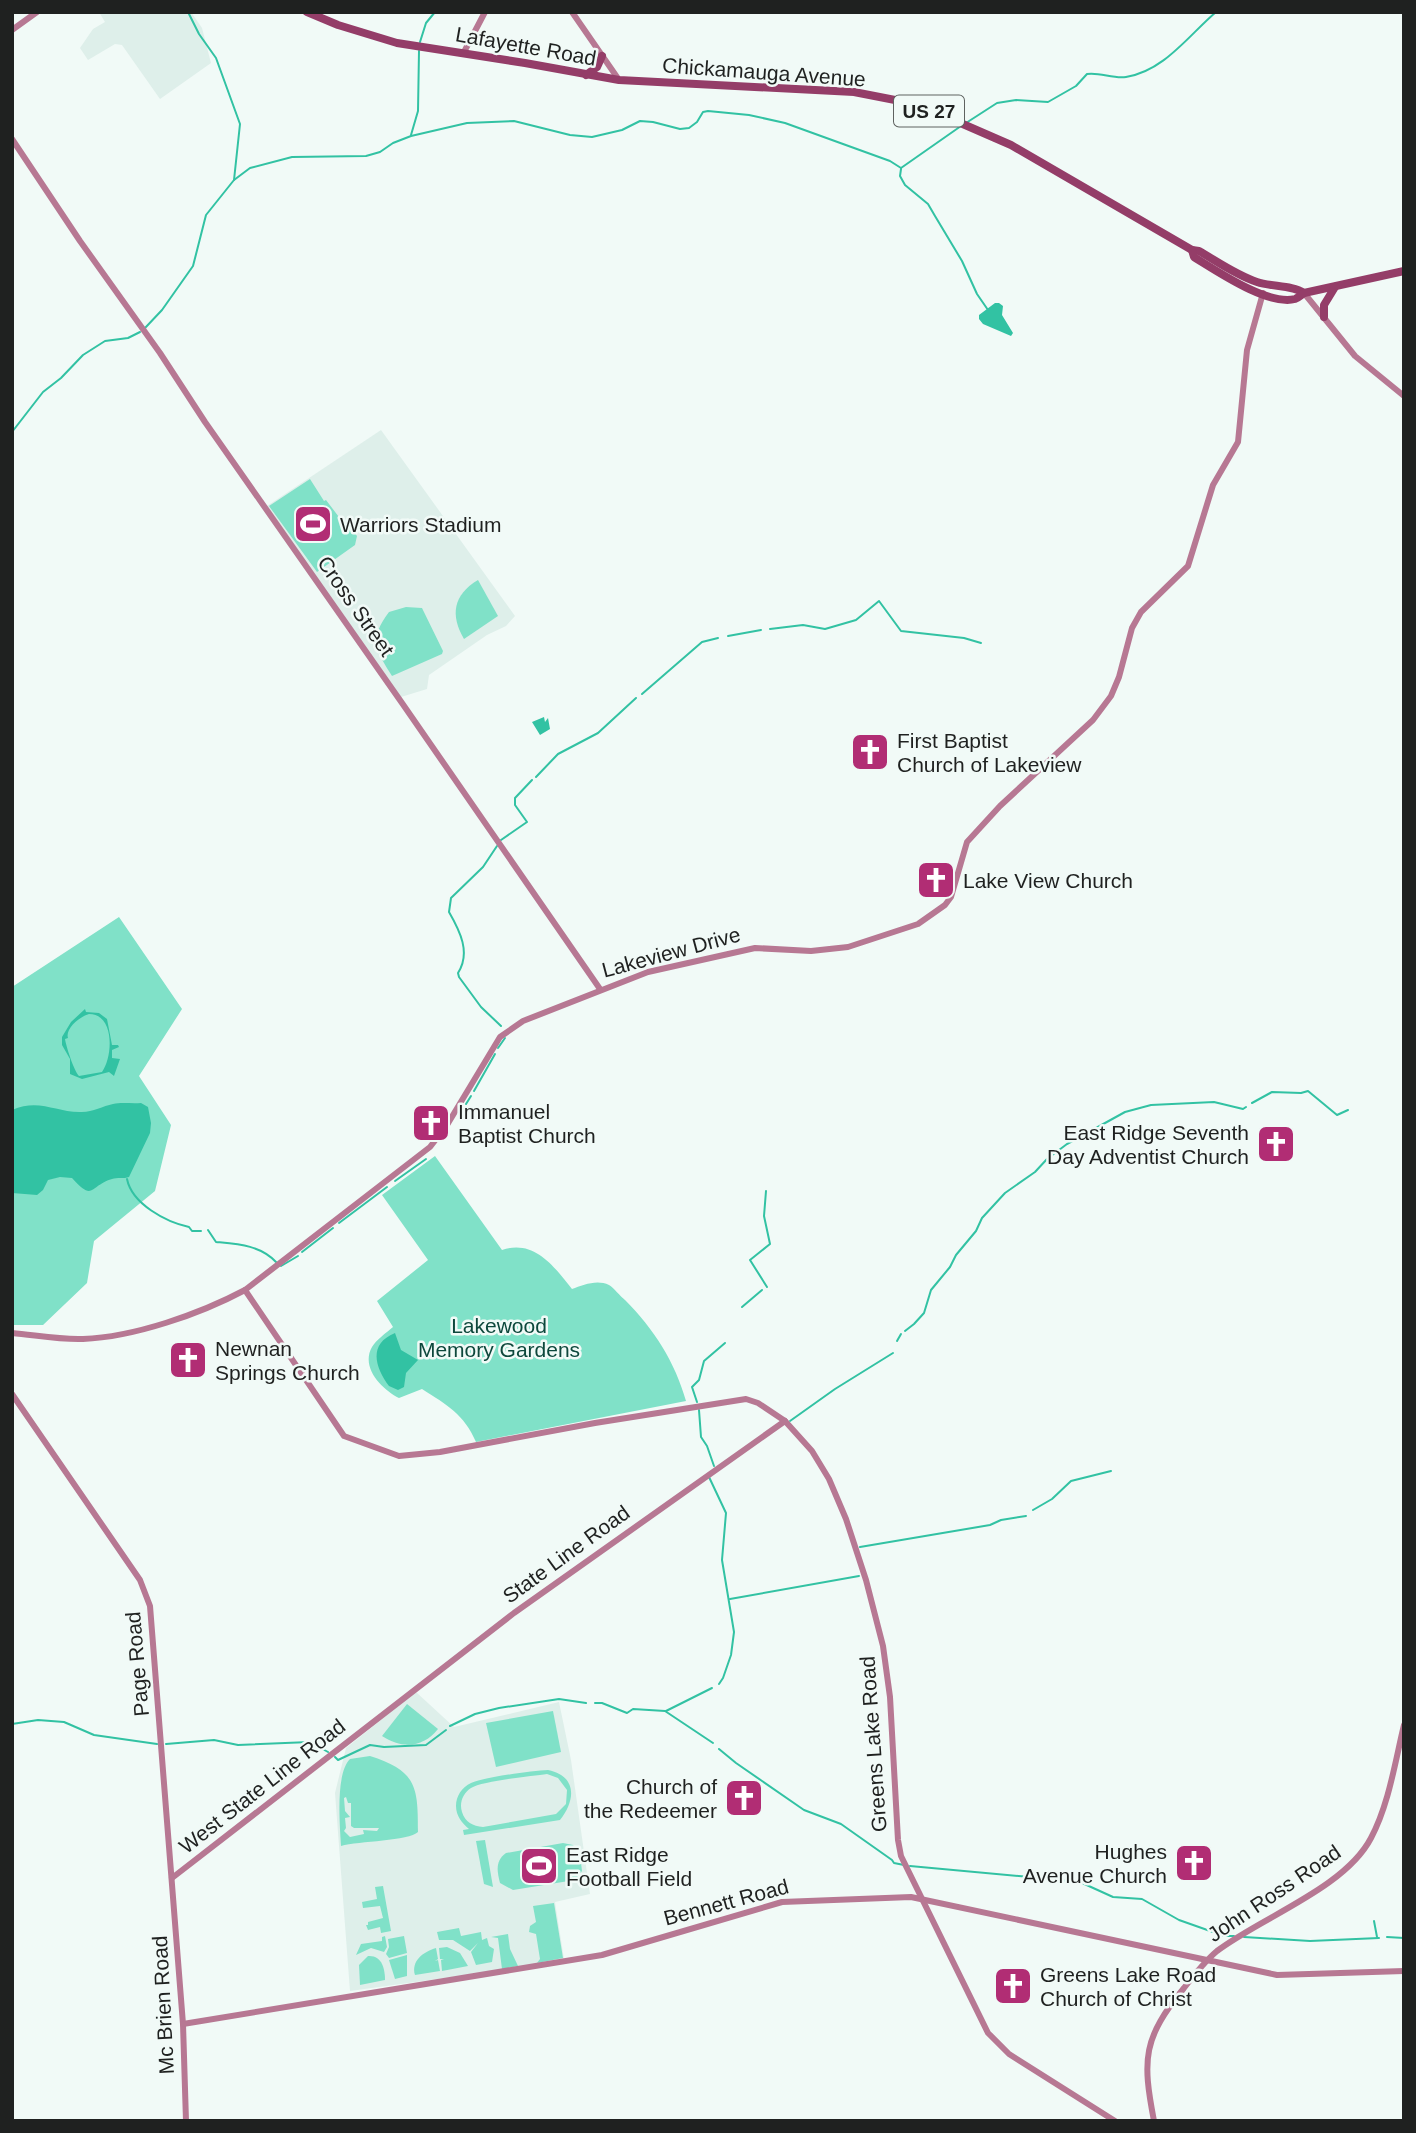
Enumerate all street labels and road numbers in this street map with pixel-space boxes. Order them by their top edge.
street label: Lafayette Road [454,22,598,70]
street label: Chickamauga Avenue [661,53,867,91]
road number: US 27 [894,96,964,127]
street label: Cross Street [313,552,399,661]
street label: Lakeview Drive [599,922,743,982]
street label: State Line Road [498,1500,634,1608]
street label: Page Road [121,1611,153,1717]
street label: Greens Lake Road [855,1655,891,1833]
street label: West State Line Road [175,1714,349,1858]
street label: John Ross Road [1203,1840,1345,1946]
street label: Bennett Road [661,1874,791,1930]
street label: Mc Brien Road [148,1935,178,2075]

